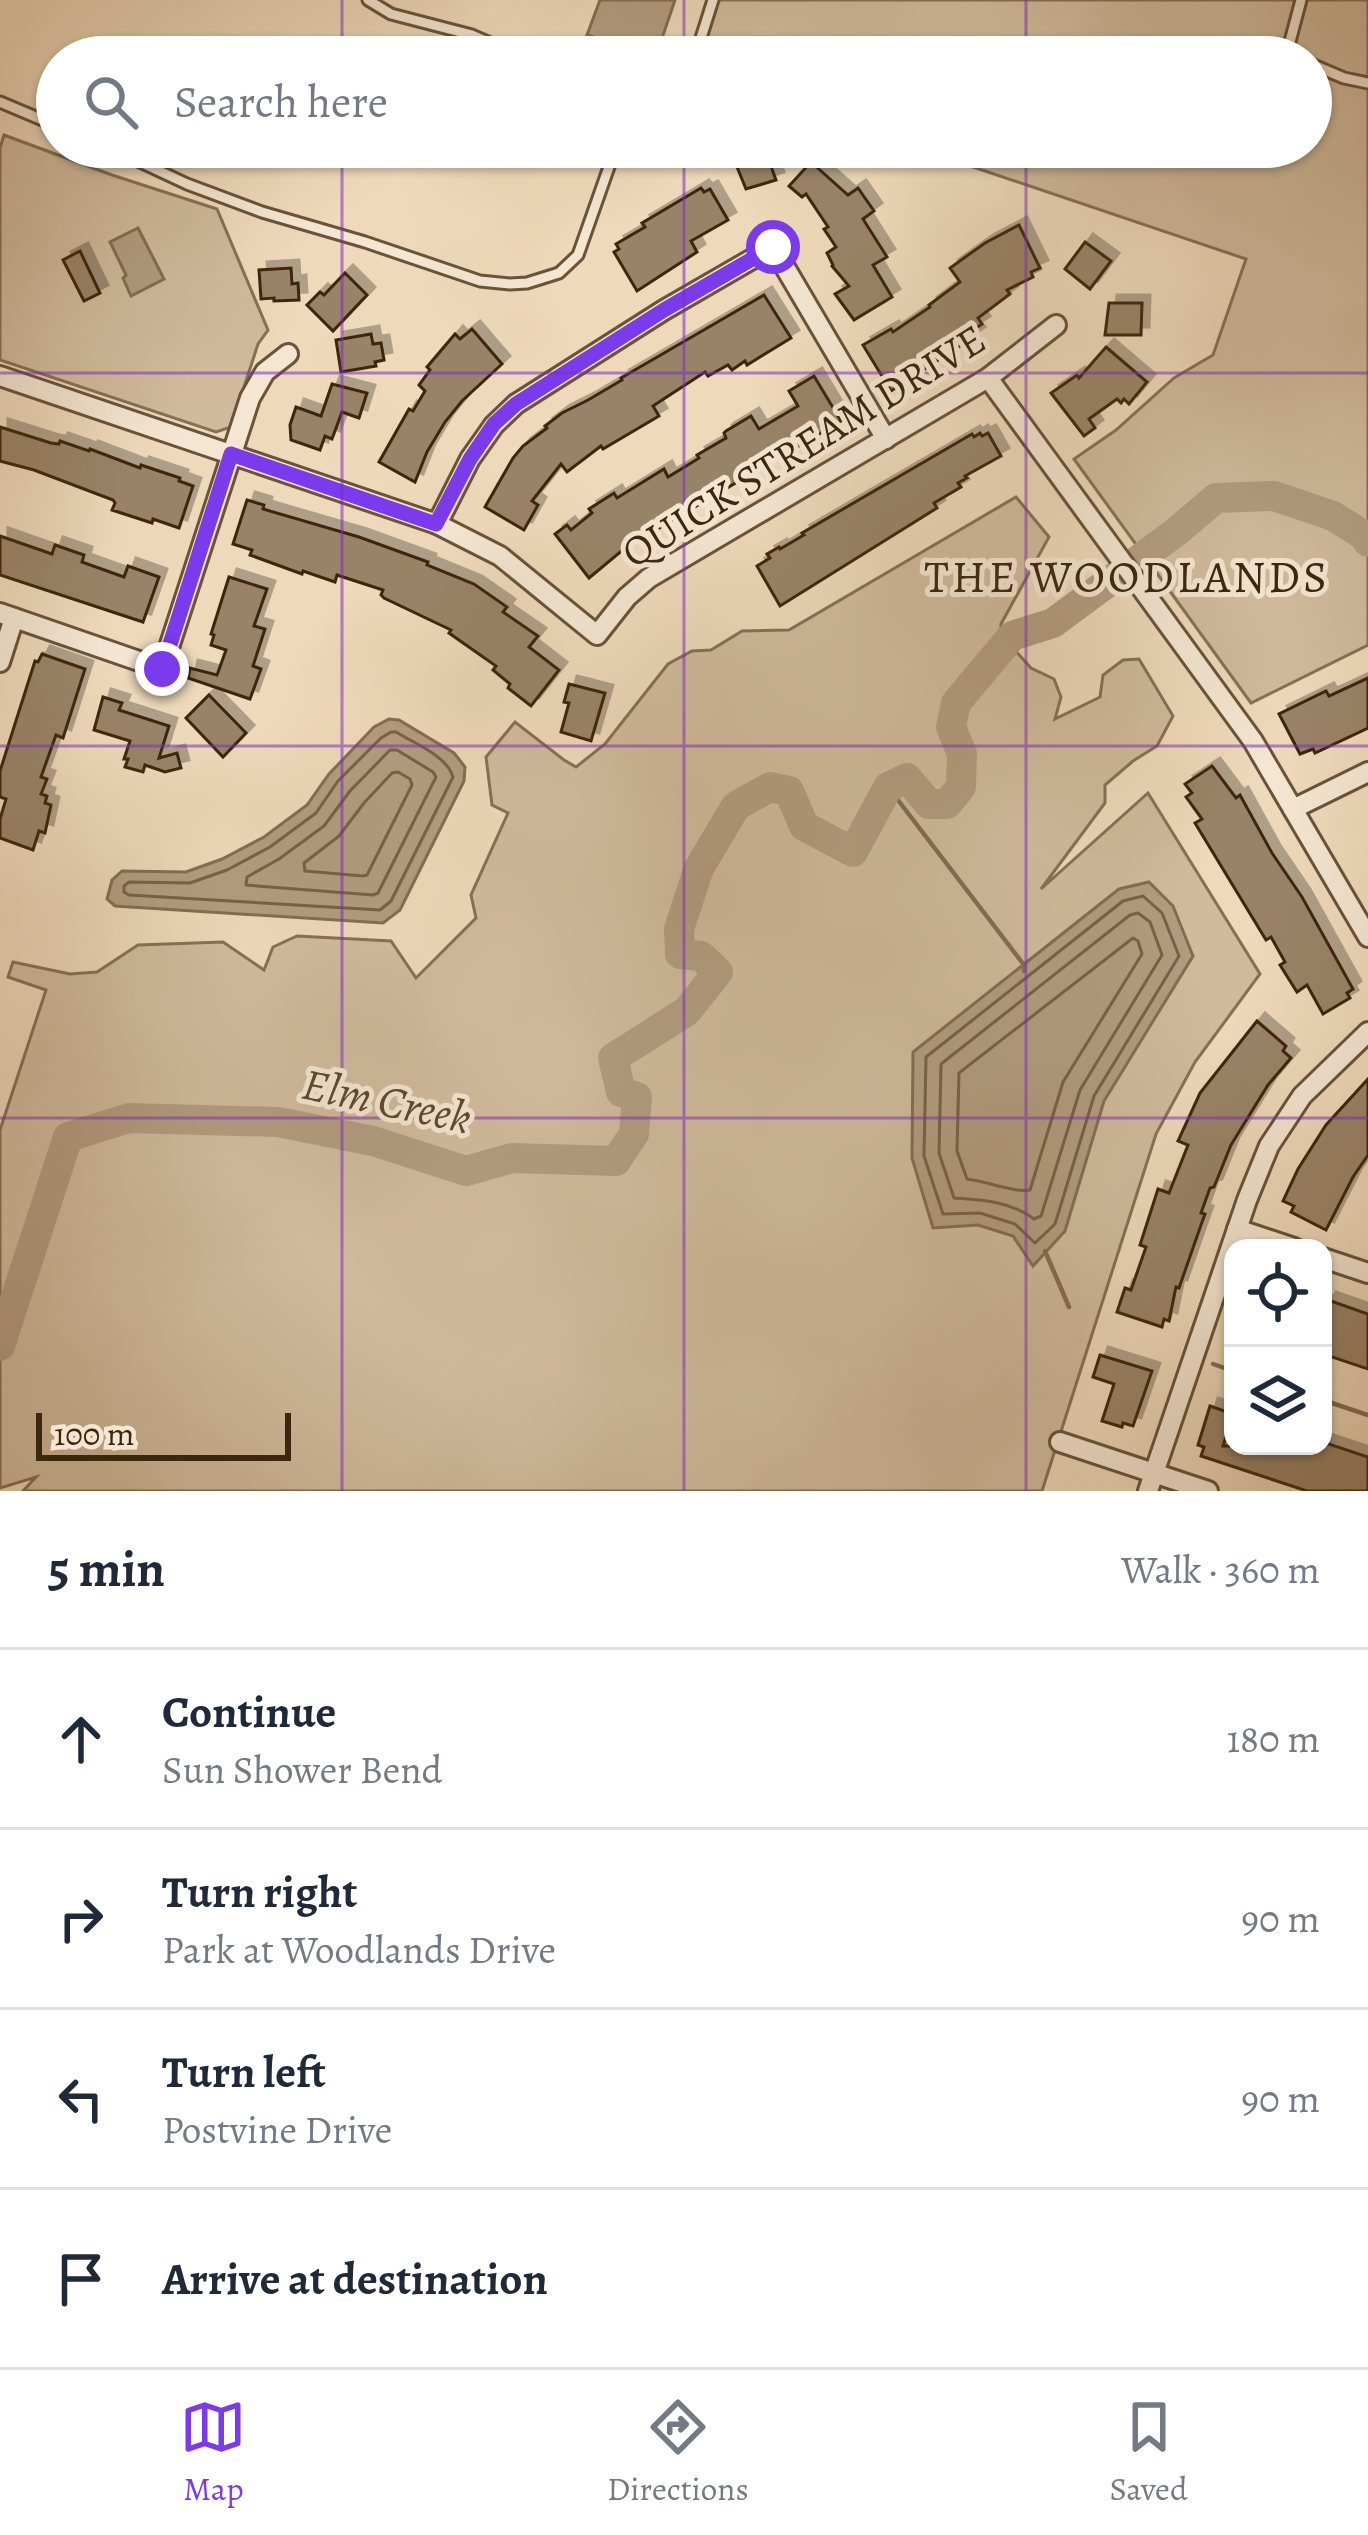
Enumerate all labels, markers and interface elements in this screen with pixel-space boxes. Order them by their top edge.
search box [36,36,1332,168]
icon: search [78,69,144,135]
text: Search here [174,71,388,133]
route start [746,220,800,274]
street label: QUICK STREAM DRIVE [611,310,996,581]
district label: THE WOODLANDS [924,546,1330,608]
route end [135,642,189,696]
water label: Elm Creek [297,1053,477,1149]
map controls [1224,1239,1332,1455]
button: locate [1224,1239,1332,1347]
button: layers [1224,1347,1332,1455]
scale bar [36,1407,291,1460]
text: 100 m [54,1411,134,1456]
text: 5 min [48,1534,165,1604]
text: Walk · 360 m [1121,1543,1320,1596]
text: Continue [162,1681,336,1743]
icon: ahead [48,1706,114,1772]
text: 180 m [1227,1712,1320,1765]
text: Sun Shower Bend [162,1743,442,1796]
text: Turn right [162,1861,357,1923]
icon: right [48,1886,114,1952]
text: 90 m [1241,1892,1320,1945]
text: Park at Woodlands Drive [162,1923,556,1976]
text: Turn left [162,2041,326,2103]
icon: left [48,2066,114,2132]
text: 90 m [1241,2072,1320,2125]
text: Postvine Drive [162,2103,392,2156]
icon: arrive [48,2246,114,2312]
text: Arrive at destination [162,2248,548,2310]
tab: Map [180,2394,246,2511]
tab: Directions [607,2394,749,2511]
tab: Saved [1109,2394,1188,2511]

